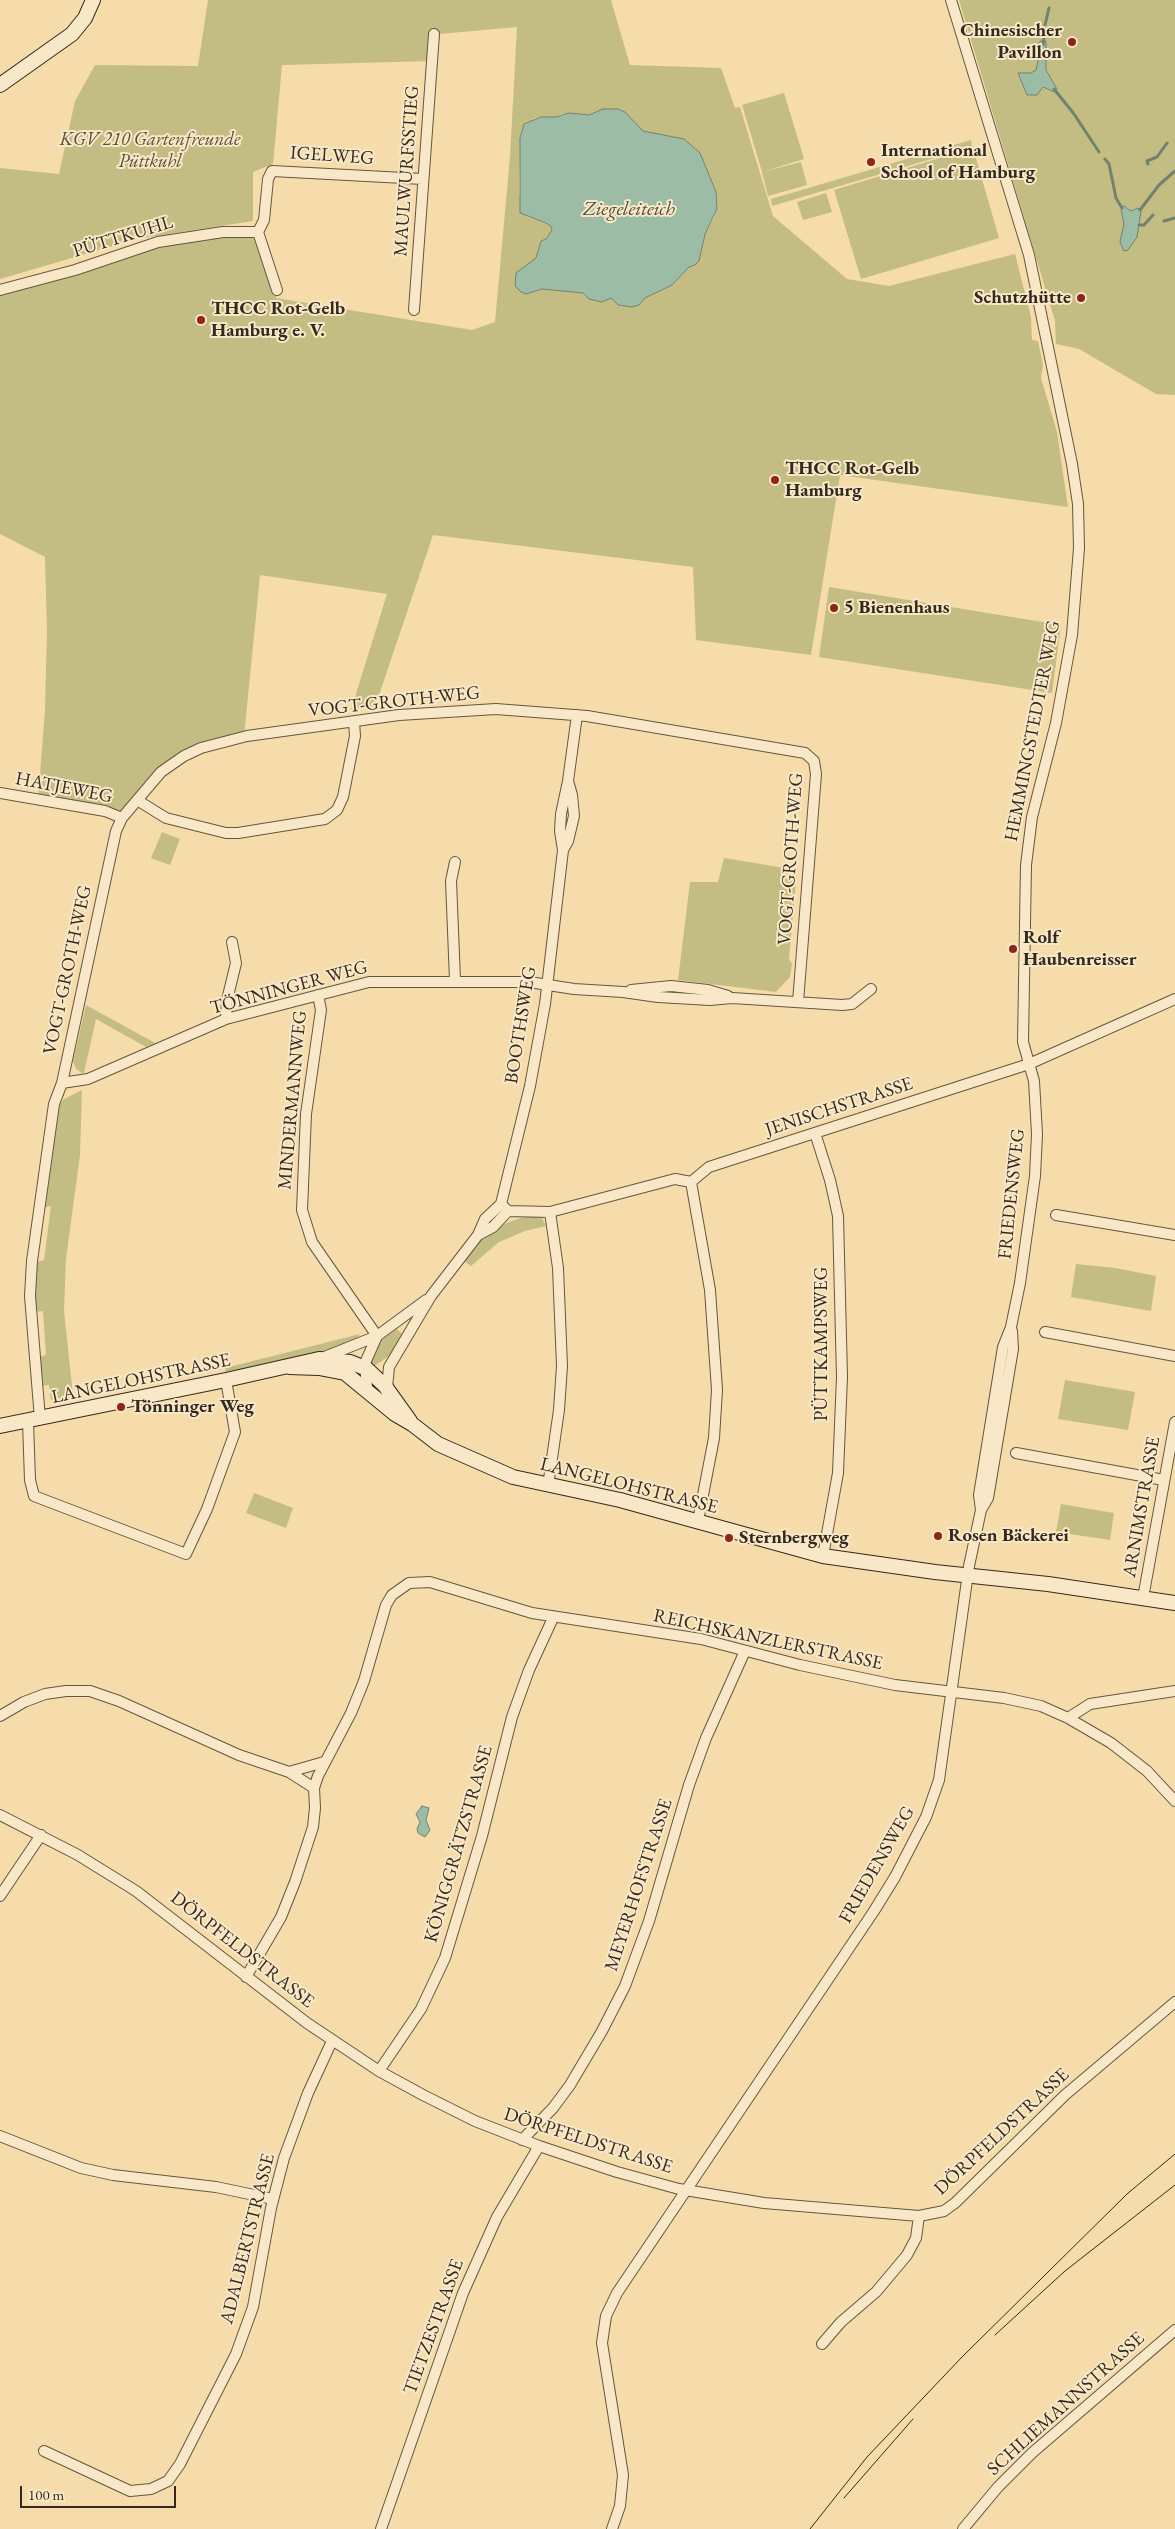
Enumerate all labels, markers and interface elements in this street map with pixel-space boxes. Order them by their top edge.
place label: Chinesischer Pavillon [960,20,1062,64]
marker: Chinesischer Pavillon [1066,36,1078,48]
street label: MAULWURFSSTIEG [390,85,424,257]
park label: KGV 210 Gartenfreunde Püttkuhl [60,129,240,173]
place label: International School of Hamburg [881,140,1035,184]
street label: IGELWEG [289,142,375,170]
marker: International School of Hamburg [865,156,877,168]
water label: Ziegeleiteich [583,198,675,222]
street label: PÜTTKUHL [70,211,176,263]
place label: Schutzhütte [974,287,1071,309]
marker: Schutzhütte [1075,292,1087,304]
place label: THCC Rot-Gelb Hamburg e. V. [211,298,345,342]
marker: THCC Rot-Gelb Hamburg e. V. [195,314,207,326]
place label: THCC Rot-Gelb Hamburg [785,458,919,502]
marker: THCC Rot-Gelb Hamburg [769,474,781,486]
place label: 5 Bienenhaus [844,597,950,619]
marker: 5 Bienenhaus [828,602,840,614]
street label: HEMMINGSTEDTER WEG [1000,619,1066,843]
street label: VOGT-GROTH-WEG [307,682,481,722]
street label: HATJEWEG [13,767,115,809]
street label: VOGT-GROTH-WEG [774,772,808,946]
street label: VOGT-GROTH-WEG [39,883,97,1057]
place label: Rolf Haubenreisser [1023,927,1137,971]
marker: Rolf Haubenreisser [1007,943,1019,955]
street label: TÖNNINGER WEG [208,956,370,1020]
street label: BOOTHSWEG [500,965,542,1085]
street label: MINDERMANNWEG [274,1010,312,1190]
street label: JENISCHSTRASSE [762,1072,916,1142]
street label: FRIEDENSWEG [994,1127,1030,1261]
street label: PÜTTKAMPSWEG [811,1267,833,1421]
street label: LANGELOHSTRASSE [49,1349,233,1409]
place label: Tönninger Weg [131,1396,254,1418]
marker: Tönninger Weg [115,1401,127,1413]
street label: ARNIMSTRASSE [1118,1435,1166,1579]
street label: LANGELOHSTRASSE [538,1453,720,1519]
place label: Rosen Bäckerei [948,1525,1069,1547]
place label: Sternbergweg [739,1527,849,1549]
marker: Rosen Bäckerei [932,1530,944,1542]
marker: Sternbergweg [723,1532,735,1544]
street label: REICHSKANZLERSTRASSE [651,1605,885,1675]
street label: KÖNIGGRÄTZSTRASSE [420,1743,498,1945]
street label: MEYERHOFSTRASSE [600,1796,678,1974]
street label: FRIEDENSWEG [834,1802,920,1928]
street label: DÖRPFELDSTRASSE [166,1887,318,2013]
street label: DÖRPFELDSTRASSE [930,2064,1074,2200]
street label: DÖRPFELDSTRASSE [501,2103,675,2179]
street label: ADALBERTSTRASSE [216,2151,280,2327]
street label: TIETZESTRASSE [399,2256,469,2398]
street label: SCHLIEMANNSTRASSE [983,2327,1149,2481]
scale bar [22,2476,179,2508]
text: 100 m [28,2485,64,2504]

